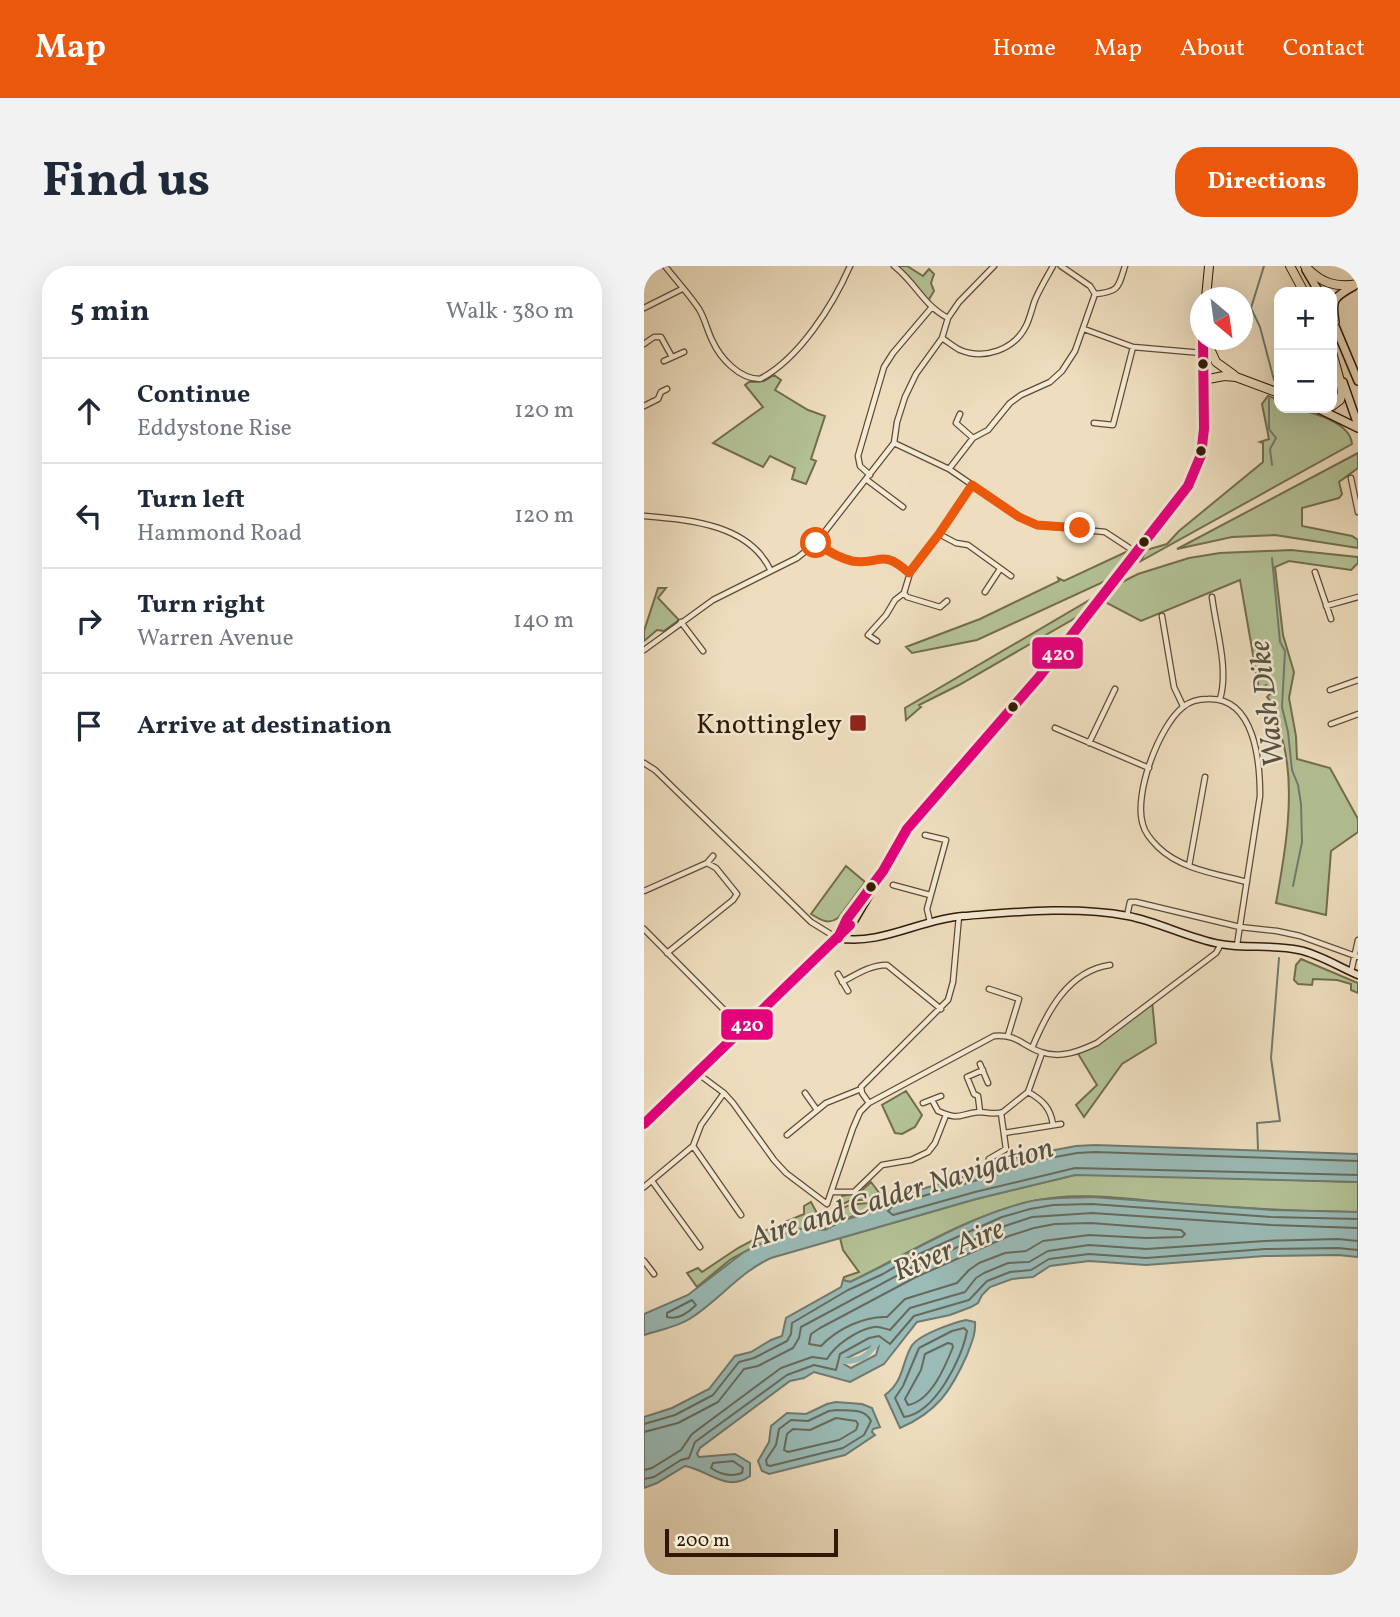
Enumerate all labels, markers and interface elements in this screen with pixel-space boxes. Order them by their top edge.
text: Map [35,26,106,72]
text: Home [992,32,1056,66]
text: Map [1094,32,1142,66]
text: About [1180,32,1245,66]
text: Contact [1283,32,1365,66]
button: Directions [1175,147,1358,217]
text: Find us [42,148,210,217]
north arrow [1190,287,1253,350]
map controls [1274,287,1337,413]
button: + [1274,287,1337,350]
text: 5 min [70,291,150,333]
text: Walk · 380 m [446,296,574,328]
button: − [1274,350,1337,413]
unlabelled marker [1196,357,1210,371]
text: Continue [137,377,250,413]
icon: ahead [70,392,108,430]
text: 120 m [514,395,574,427]
text: Eddystone Rise [137,413,292,445]
unlabelled marker [1194,444,1208,458]
text: Turn left [137,482,245,518]
icon: left [70,497,108,535]
text: 120 m [514,500,574,532]
route end [1064,512,1095,543]
text: Hammond Road [137,518,302,550]
route start [800,527,831,558]
unlabelled marker [1137,535,1151,549]
text: Turn right [137,587,265,623]
icon: right [70,602,108,640]
text: 140 m [513,605,574,637]
text: Warren Avenue [137,623,294,655]
line badge: 420 [1031,636,1084,670]
water label: Wash Dike [1239,638,1297,770]
text: 420 [1041,642,1075,668]
unlabelled marker [1006,700,1020,714]
place label: Knottingley [696,706,842,745]
icon: arrive [70,707,108,745]
text: Arrive at destination [137,708,392,744]
marker: Knottingley [848,713,868,733]
unlabelled marker [864,880,878,894]
line badge: 420 [720,1008,774,1041]
text: 420 [730,1013,764,1039]
water label: Aire and Calder Navigation [743,1128,1059,1261]
water label: River Aire [887,1209,1011,1293]
scale bar [665,1526,838,1558]
text: 200 m [676,1528,730,1554]

